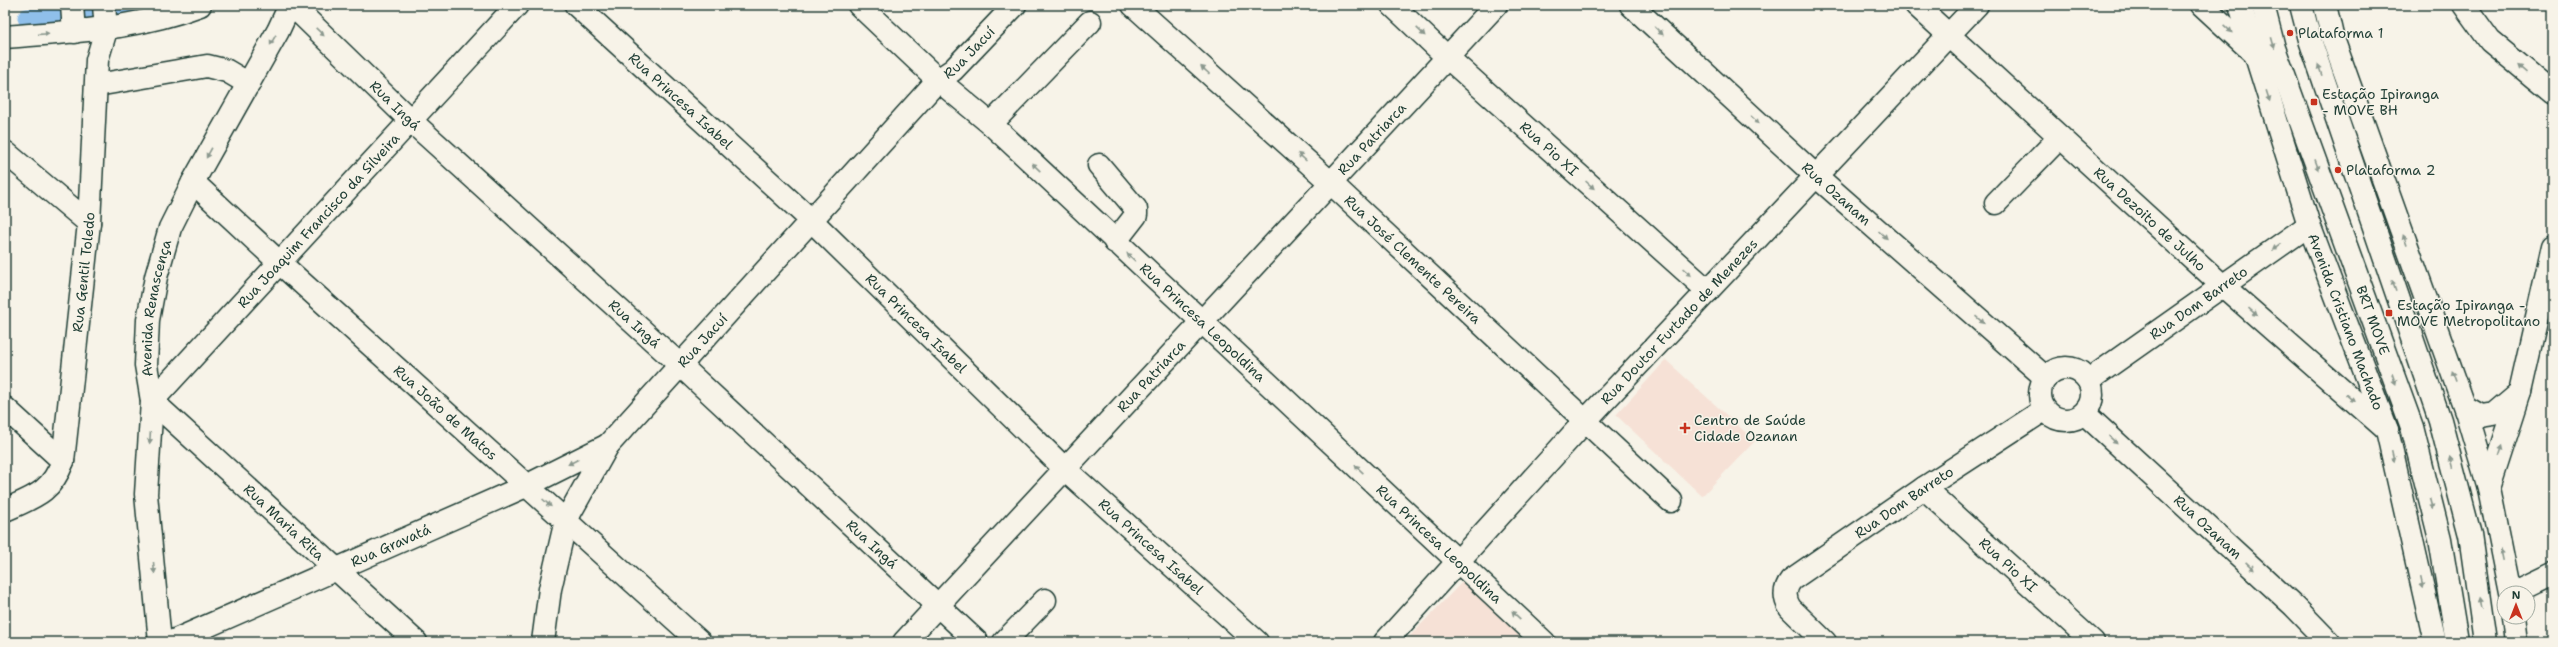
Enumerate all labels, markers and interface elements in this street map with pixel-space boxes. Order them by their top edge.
street label: Rua Jacuí [940,23,999,83]
one-way arrow [2223,24,2233,34]
place label: Plataforma 1 [2298,24,2384,42]
one-way arrow [315,27,325,37]
one-way arrow [1416,27,1426,37]
one-way arrow [1654,27,1664,36]
marker: Plataforma 1 [2285,28,2295,38]
one-way arrow [38,30,50,37]
one-way arrow [270,34,277,46]
one-way arrow [2270,37,2276,49]
street label: Rua Princesa Isabel [625,49,737,154]
one-way arrow [2317,63,2323,75]
one-way arrow [2517,64,2528,73]
one-way arrow [1200,66,1210,75]
street label: Rua Ingá [366,77,425,134]
place label: Estação Ipiranga - MOVE BH [2322,85,2439,119]
one-way arrow [2265,90,2271,102]
marker: Estação Ipiranga - MOVE BH [2309,97,2319,107]
street label: Rua Patriarca [1334,99,1410,179]
one-way arrow [1750,115,1760,125]
street label: Rua Pio XI [1516,118,1583,180]
street label: Rua Joaquim Francisco da Silveira [233,129,404,312]
one-way arrow [206,148,213,159]
one-way arrow [1297,153,1307,162]
street label: Rua Ozanam [1798,158,1875,229]
one-way arrow [2314,159,2320,171]
place label: Plataforma 2 [2346,161,2436,179]
one-way arrow [1031,162,1041,172]
street label: Rua Dezoito de Julho [2090,163,2210,275]
marker: Plataforma 2 [2333,165,2343,175]
one-way arrow [1585,180,1595,190]
street label: Rua José Clemente Pereira [1340,191,1485,328]
street label: Rua Gentil Toledo [68,212,99,333]
one-way arrow [1877,230,1888,239]
street label: Avenida Cristiano Machado [2304,231,2388,413]
one-way arrow [2402,234,2408,246]
street label: Rua Doutor Furtado de Menezes [1597,235,1761,408]
street label: Avenida Renascença [137,237,175,378]
one-way arrow [2271,243,2282,251]
one-way arrow [1126,252,1136,262]
street label: Rua Princesa Leopoldina [1136,259,1270,386]
street label: Rua Dom Barreto [2146,262,2251,344]
one-way arrow [1681,267,1692,276]
street label: Rua Princesa Isabel [862,270,971,377]
one-way arrow [2391,279,2397,291]
street label: BRT MOVE [2352,283,2394,358]
street label: Rua Ingá [605,296,665,352]
place label: Estação Ipiranga - MOVE Metropolitano [2397,296,2540,330]
one-way arrow [2248,307,2257,316]
marker: Estação Ipiranga - MOVE Metropolitano [2384,308,2394,318]
street label: Rua Jacuí [673,310,731,371]
one-way arrow [1975,316,1986,325]
street label: Rua Patriarca [1113,336,1189,416]
street label: Rua João de Matos [390,361,501,464]
one-way arrow [2450,369,2456,381]
one-way arrow [2392,374,2398,386]
one-way arrow [2345,393,2355,403]
place label: Centro de Saúde Cidade Ozanan [1694,411,1806,445]
marker: Centro de Saúde Cidade Ozanan [1679,422,1691,434]
one-way arrow [146,432,153,445]
one-way arrow [2109,435,2118,444]
one-way arrow [2498,444,2504,456]
one-way arrow [2391,450,2397,462]
one-way arrow [2448,456,2454,468]
one-way arrow [567,459,579,466]
street label: Rua Dom Barreto [1851,462,1957,542]
one-way arrow [1354,464,1364,474]
street label: Rua Maria Rita [240,480,328,564]
street label: Rua Princesa Leopoldina [1373,481,1506,607]
street label: Rua Ozanam [2170,491,2246,563]
street label: Rua Princesa Isabel [1095,495,1208,599]
one-way arrow [542,498,552,507]
one-way arrow [2429,498,2435,510]
street label: Rua Ingá [843,516,902,573]
street label: Rua Gravatá [348,520,434,571]
street label: Rua Pio XI [1975,534,2041,596]
one-way arrow [2499,549,2505,561]
one-way arrow [2245,561,2255,571]
one-way arrow [150,562,157,574]
one-way arrow [2419,577,2425,589]
north arrow [2496,585,2536,625]
text: N [2512,588,2521,603]
one-way arrow [2478,597,2484,609]
one-way arrow [1511,610,1521,620]

